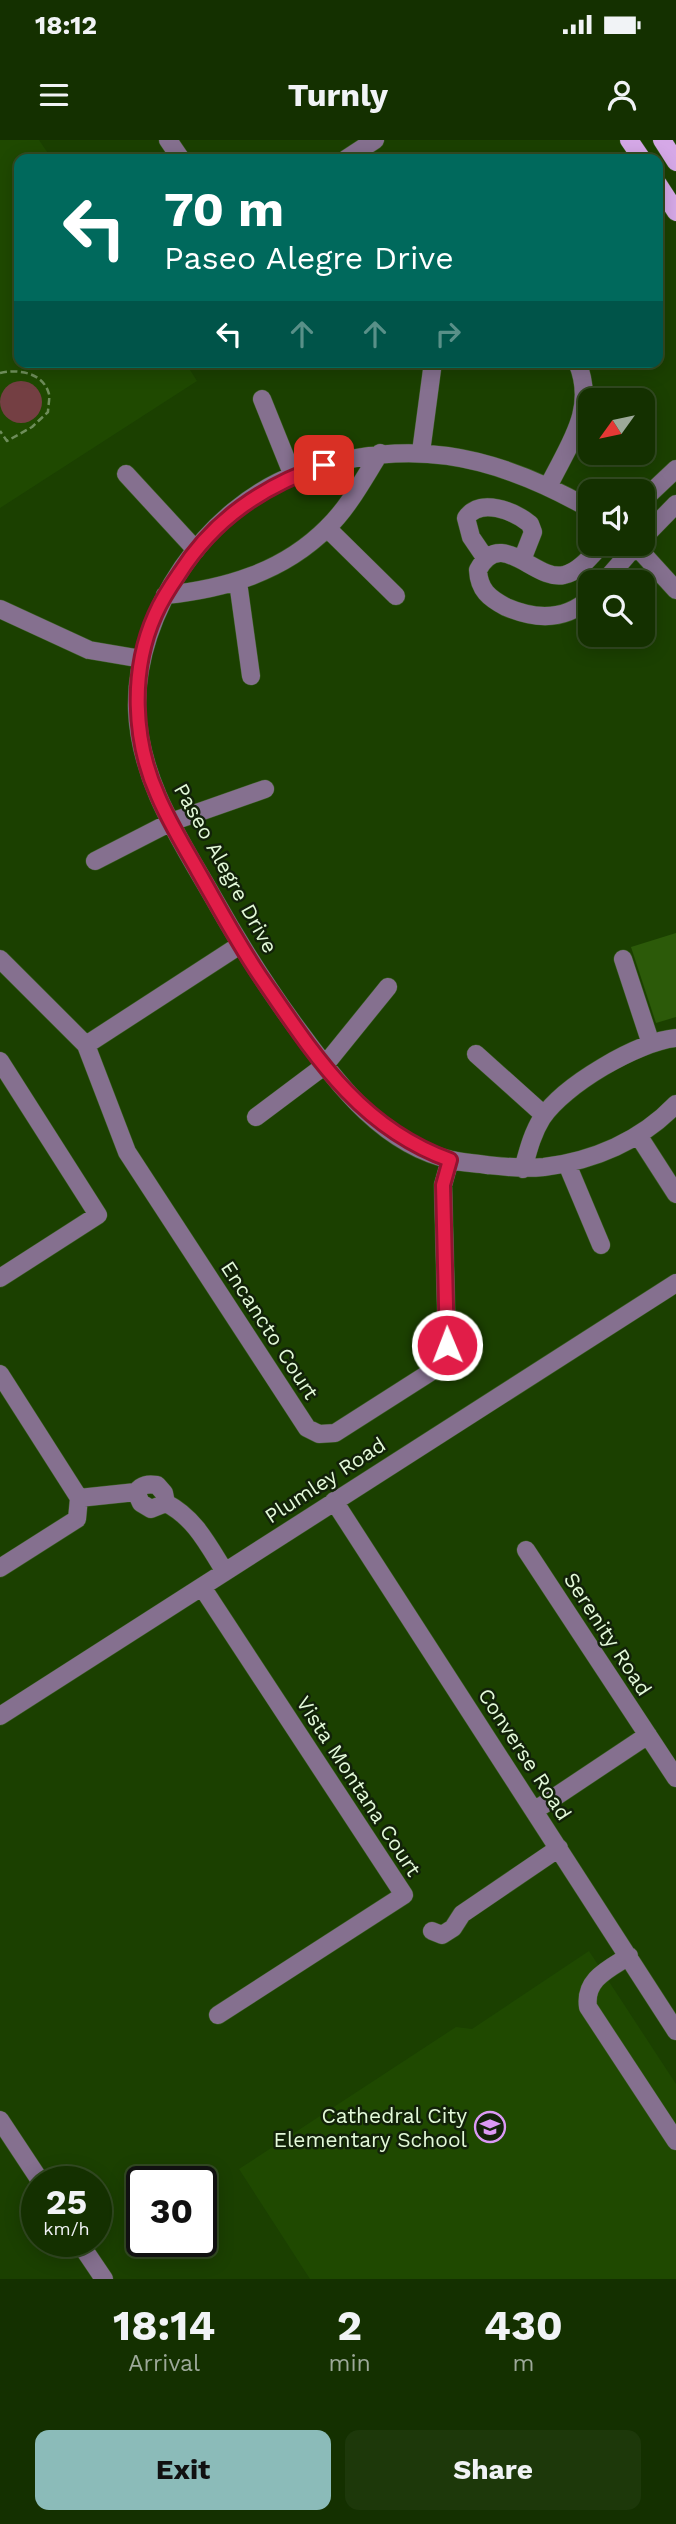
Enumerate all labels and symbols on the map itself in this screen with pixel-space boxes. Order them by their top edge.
north arrow [578,388,654,466]
pin [294,435,354,495]
street label: Paseo Alegre Drive [169,779,283,957]
street label: Encancto Court [216,1256,324,1404]
position arrow [410,1308,484,1382]
street label: Plumley Road [260,1432,390,1528]
street label: Serenity Road [559,1568,657,1700]
street label: Converse Road [473,1683,577,1825]
street label: Vista Montana Court [291,1691,427,1881]
place label: Cathedral City Elementary School [274,2103,468,2152]
school or university icon: Cathedral City Elementary School [473,2110,507,2144]
speed limit sign: 30 [126,2166,217,2257]

